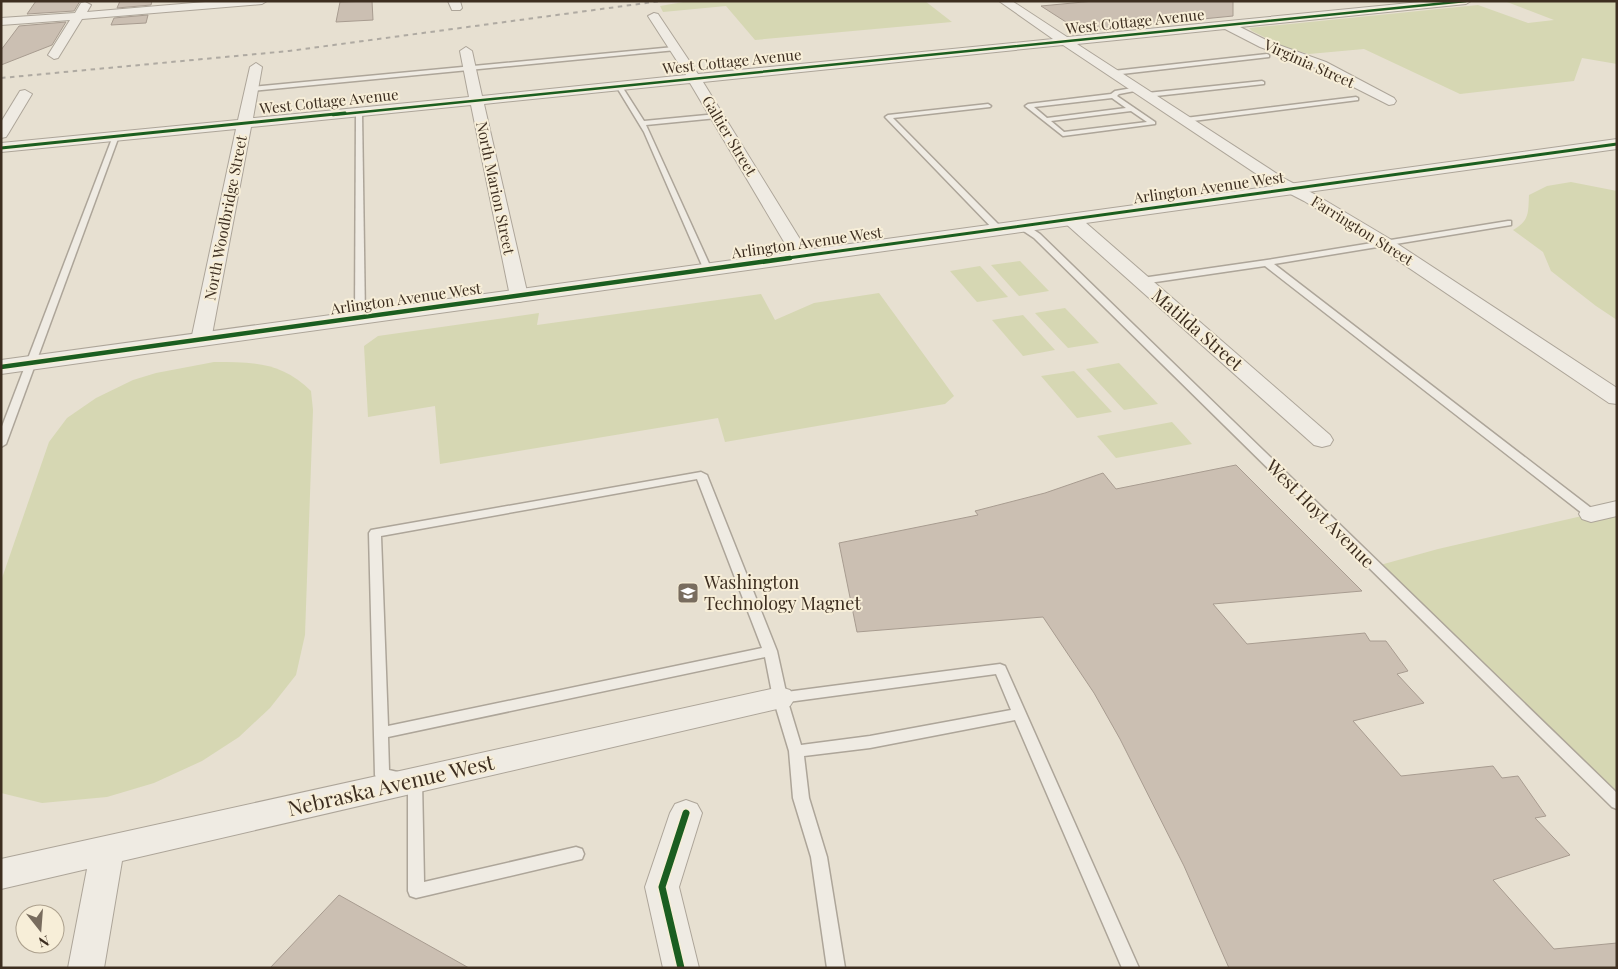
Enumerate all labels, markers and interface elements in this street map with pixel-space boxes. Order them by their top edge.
street label: West Cottage Avenue [1063,4,1205,38]
street label: Virginia Street [1260,34,1358,92]
street label: West Cottage Avenue [660,44,802,78]
street label: West Cottage Avenue [257,84,399,118]
street label: Galtier Street [698,92,762,180]
street label: North Marion Street [472,119,520,257]
street label: North Woodbridge Street [199,133,251,302]
street label: Arlington Avenue West [1131,166,1286,208]
street label: Farrington Street [1308,191,1418,270]
street label: Arlington Avenue West [729,221,884,263]
street label: Arlington Avenue West [328,277,483,319]
street label: Matilda Street [1147,283,1249,376]
street label: West Hoyt Avenue [1261,453,1380,573]
place label: Washington Technology Magnet [703,570,861,615]
school or university icon: Washington Technology Magnet [676,581,700,605]
street label: Nebraska Avenue West [285,747,497,821]
north arrow [15,904,65,954]
text: N [36,931,52,952]

